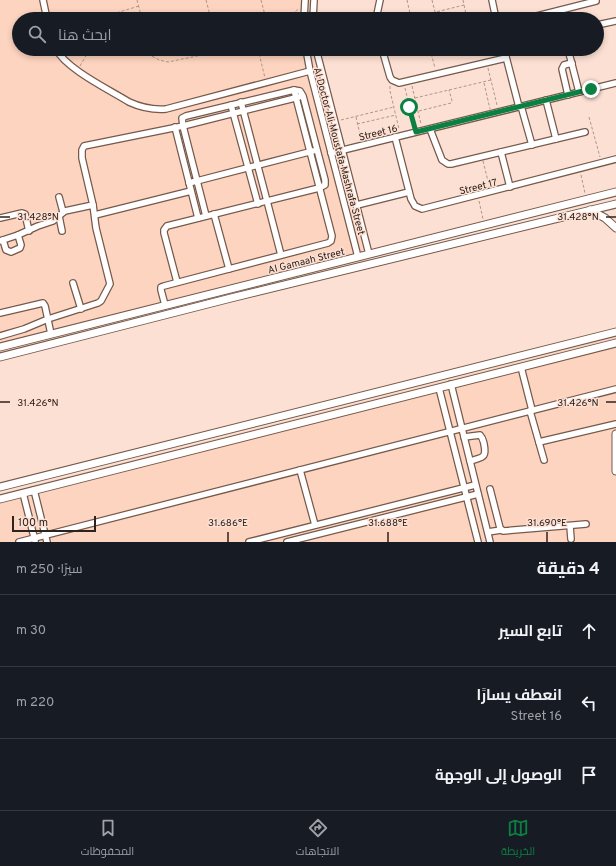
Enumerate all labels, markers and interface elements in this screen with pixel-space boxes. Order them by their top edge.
search box [12,12,604,56]
icon: search [26,23,48,45]
text: ابحث هنا [58,27,112,46]
street label: Al Doctor Ali Moustafa Mashrafa Street [310,66,367,237]
route end [582,80,600,98]
route start [400,98,418,116]
street label: Street 16 [358,122,399,145]
street label: Street 17 [458,176,499,198]
text: 31.428°N [17,211,59,224]
text: 31.428°N [557,211,599,224]
street label: Al Gamaah Street [267,246,346,277]
text: 31.426°N [17,397,59,410]
text: 31.426°N [557,397,599,410]
scale bar [12,514,96,533]
text: 100 m [18,516,48,530]
text: 31.686°E [208,517,248,530]
text: 31.688°E [368,517,408,530]
text: 31.690°E [527,517,567,530]
text: 4 دقيقة [537,559,600,581]
text: سيرًا · 250 m [16,562,83,578]
icon: ahead [578,620,600,642]
text: 30 m [16,623,46,639]
text: تابع السير [499,623,562,642]
text: انعطف يسارًا [476,687,562,706]
icon: left [578,692,600,714]
text: 220 m [16,695,54,711]
text: Street 16 [511,709,562,725]
icon: arrive [578,764,600,786]
text: الوصول إلى الوجهة [435,767,562,786]
tab: المحفوظات [81,817,134,861]
tab: الاتجاهات [296,817,339,861]
tab: الخريطة [501,817,535,861]

